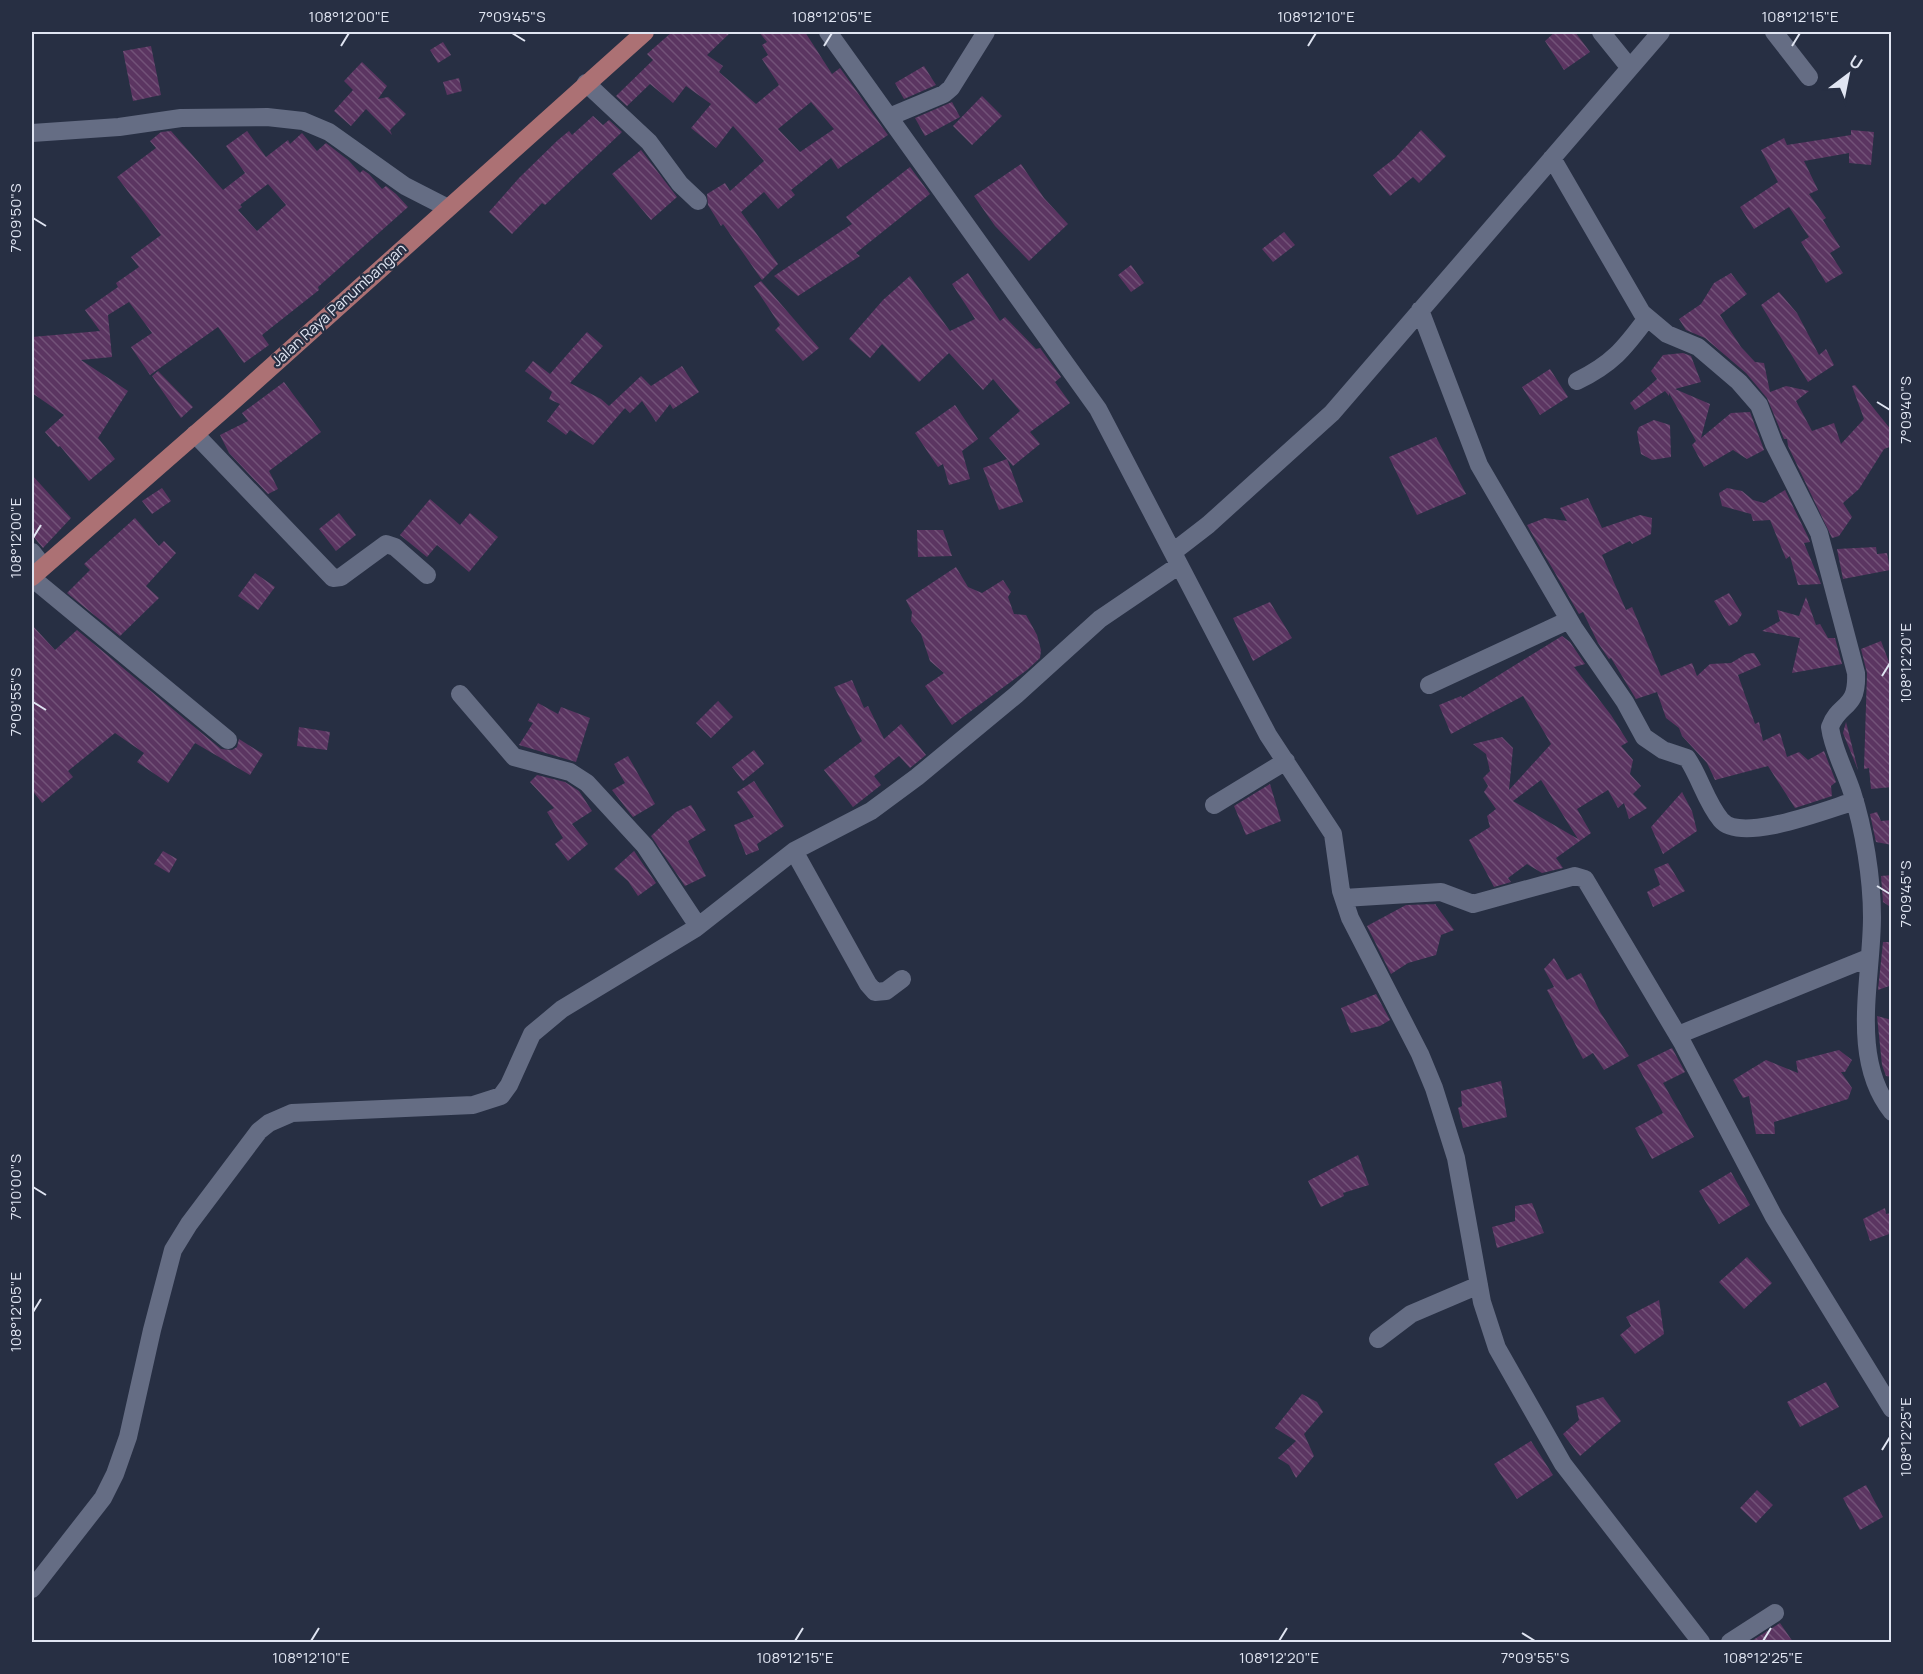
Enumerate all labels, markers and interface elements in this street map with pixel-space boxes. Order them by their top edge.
text: 108°12'00"E [309,6,389,27]
text: 7°09'45"S [479,6,545,27]
text: 108°12'05"E [792,6,872,27]
text: 108°12'10"E [1277,6,1355,27]
text: 108°12'15"E [1761,6,1839,27]
north arrow [1818,45,1878,105]
text: U [1845,50,1867,75]
text: 7°09'50"S [5,184,26,252]
street label: Jalan Raya Panumbangan [267,238,411,371]
text: 7°09'40"S [1895,376,1916,444]
text: 108°12'00"E [5,498,26,578]
text: 108°12'20"E [1895,623,1916,703]
text: 7°09'55"S [5,668,26,736]
text: 7°09'45"S [1895,861,1916,927]
text: 7°10'00"S [5,1154,26,1220]
text: 108°12'05"E [5,1272,26,1352]
text: 108°12'25"E [1895,1397,1916,1477]
text: 108°12'10"E [272,1647,350,1668]
text: 108°12'15"E [756,1647,834,1668]
text: 108°12'20"E [1239,1647,1319,1668]
text: 7°09'55"S [1501,1647,1569,1668]
text: 108°12'25"E [1723,1647,1803,1668]

